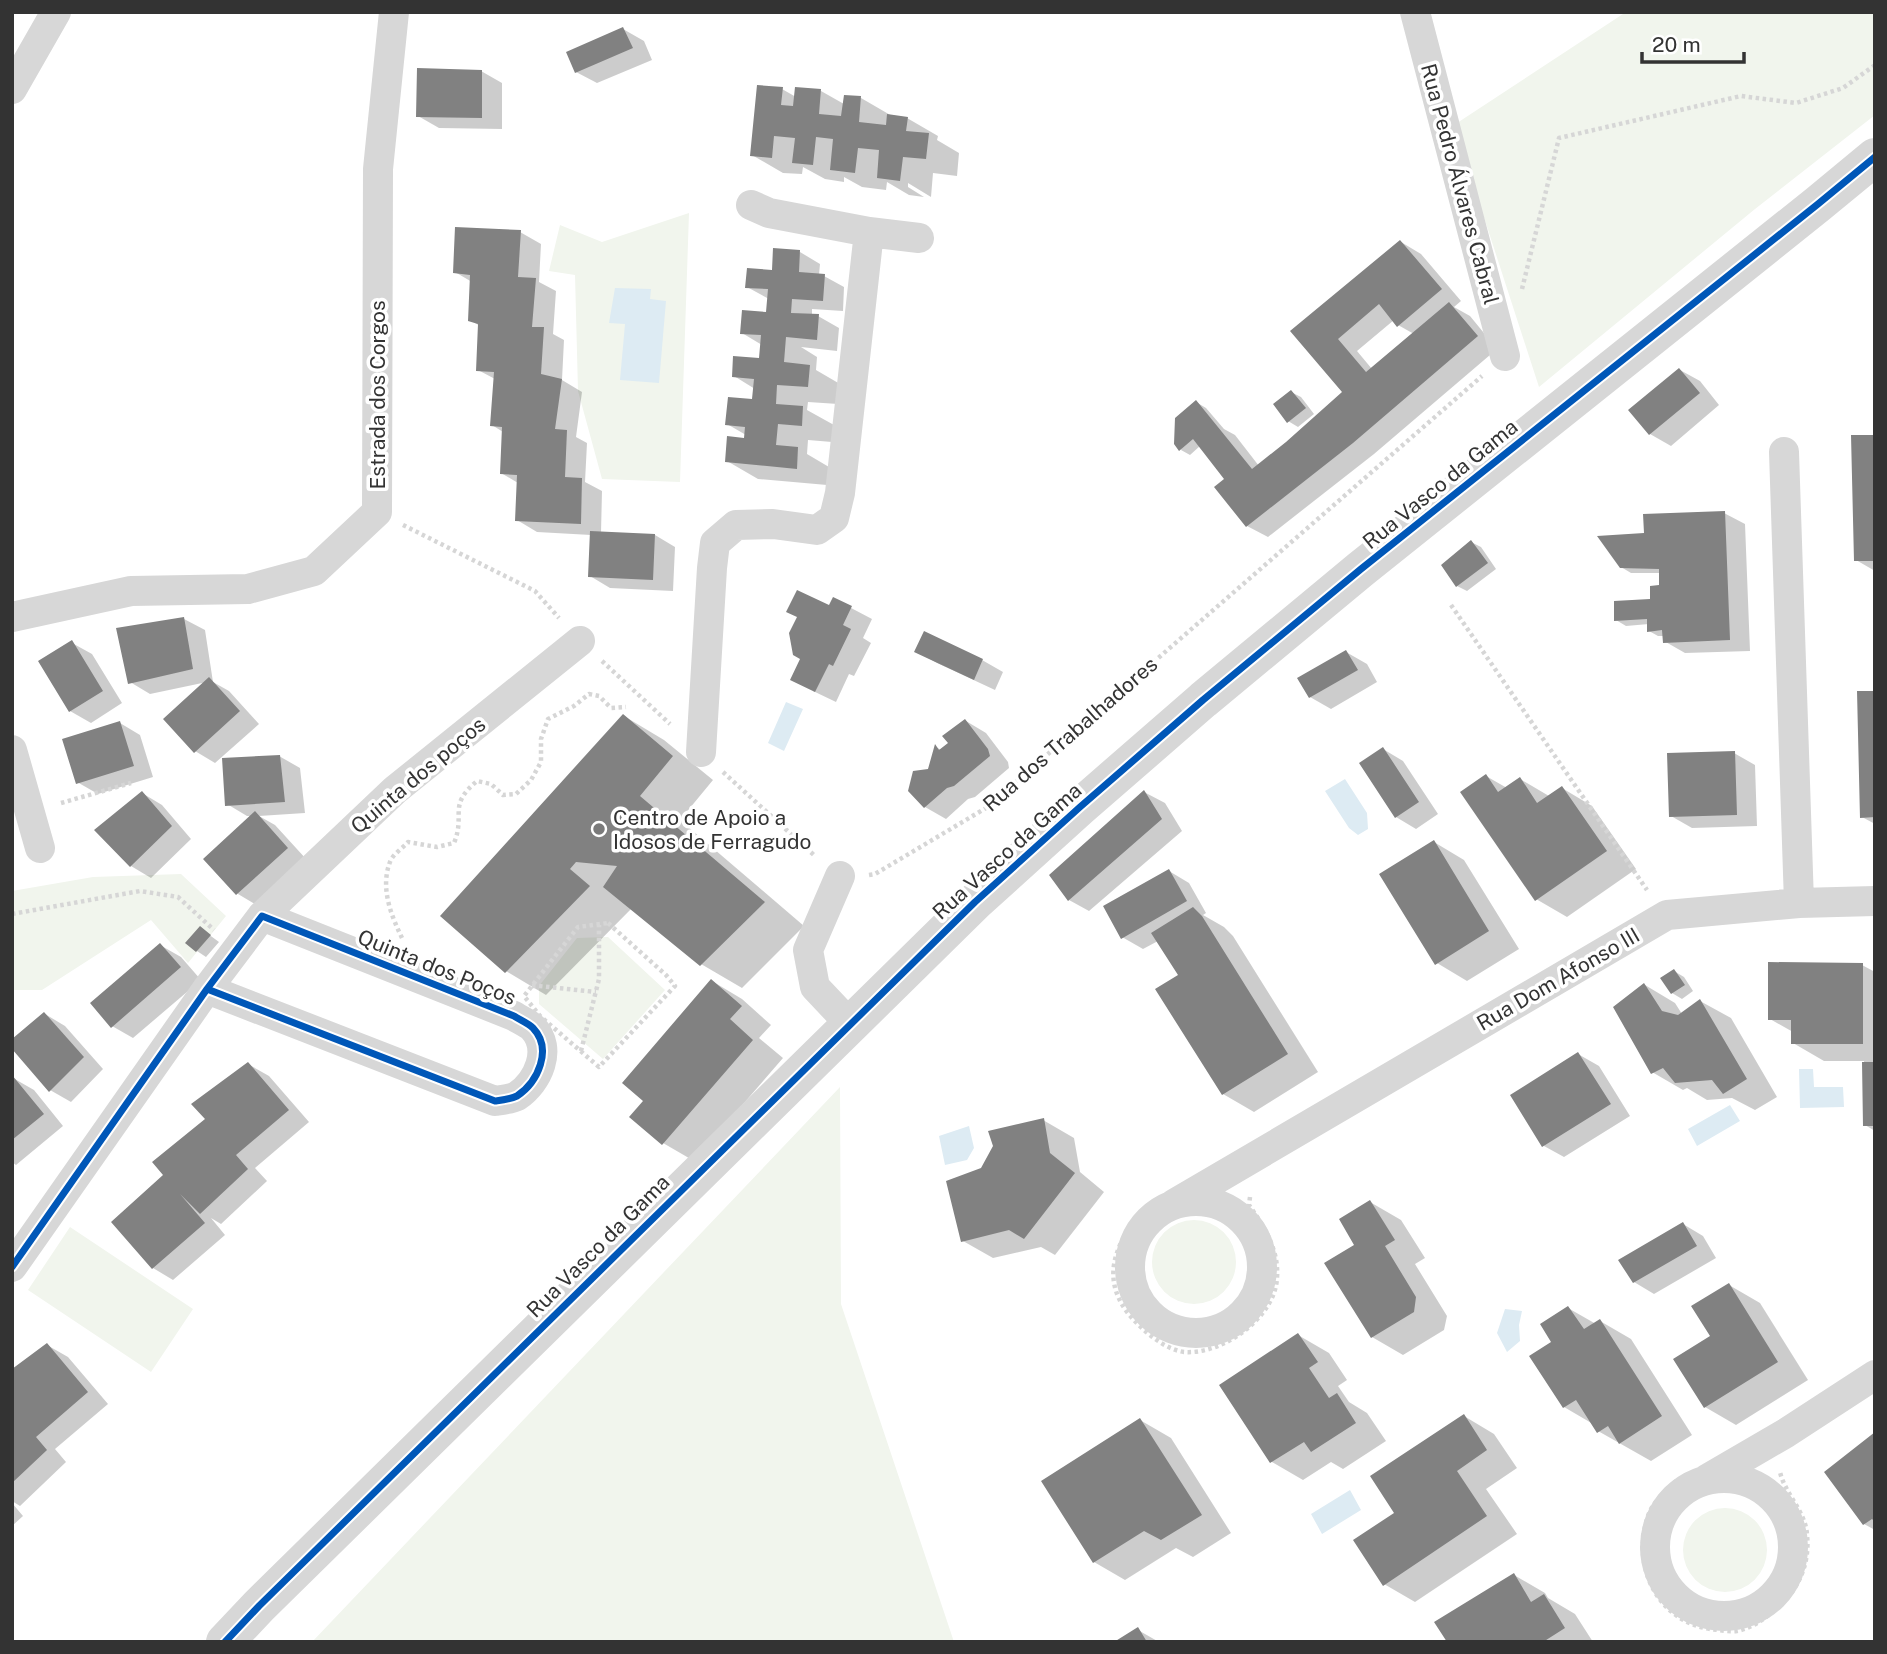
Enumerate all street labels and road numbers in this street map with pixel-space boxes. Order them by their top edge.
street label: Rua Pedro Álvares Cabral [1416,61,1504,307]
street label: Estrada dos Corgos [365,300,390,490]
street label: Rua Vasco da Gama [1358,414,1522,554]
street label: Rua dos Trabalhadores [978,652,1162,816]
street label: Quinta dos poços [346,711,490,839]
street label: Rua Vasco da Gama [927,778,1087,924]
street label: Rua Dom Afonso III [1472,922,1644,1036]
street label: Quinta dos Poços [354,924,520,1010]
street label: Rua Vasco da Gama [521,1169,675,1323]

